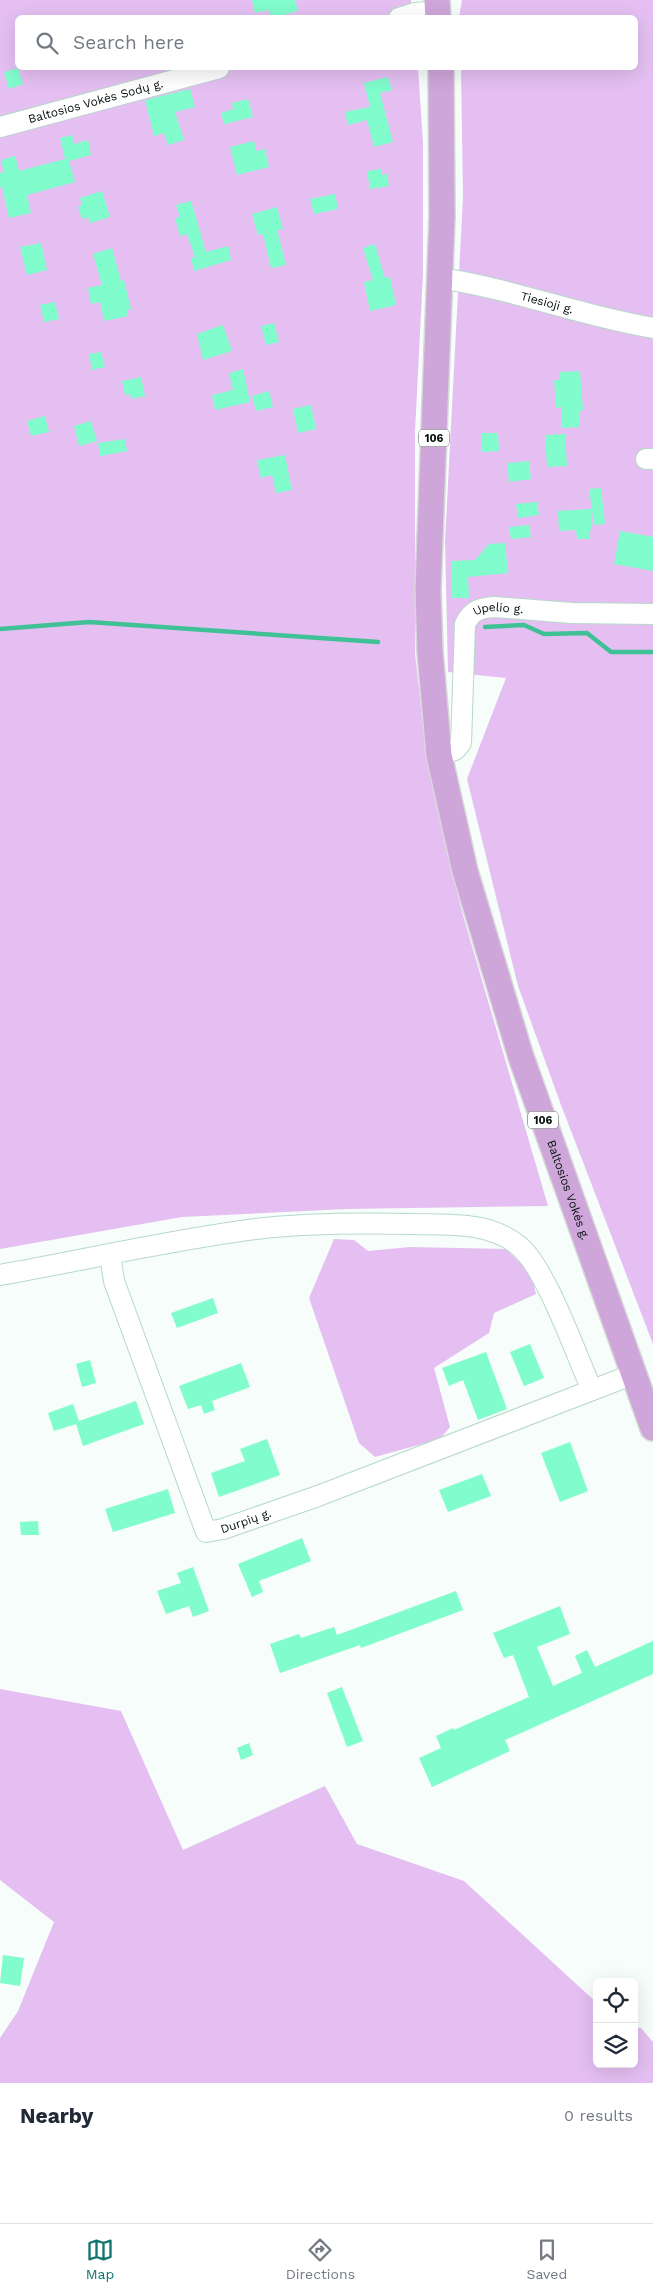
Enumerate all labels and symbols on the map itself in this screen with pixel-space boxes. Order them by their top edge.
street label: Baltosios Vokės Sodų g. [27,76,165,126]
street label: Tiesioji g. [519,289,575,317]
road number: 106 [419,429,449,446]
street label: Upelio g. [471,600,524,618]
road number: 106 [528,1112,558,1128]
street label: Baltosios Vokės g. [544,1138,593,1242]
street label: Durpių g. [219,1506,273,1536]

